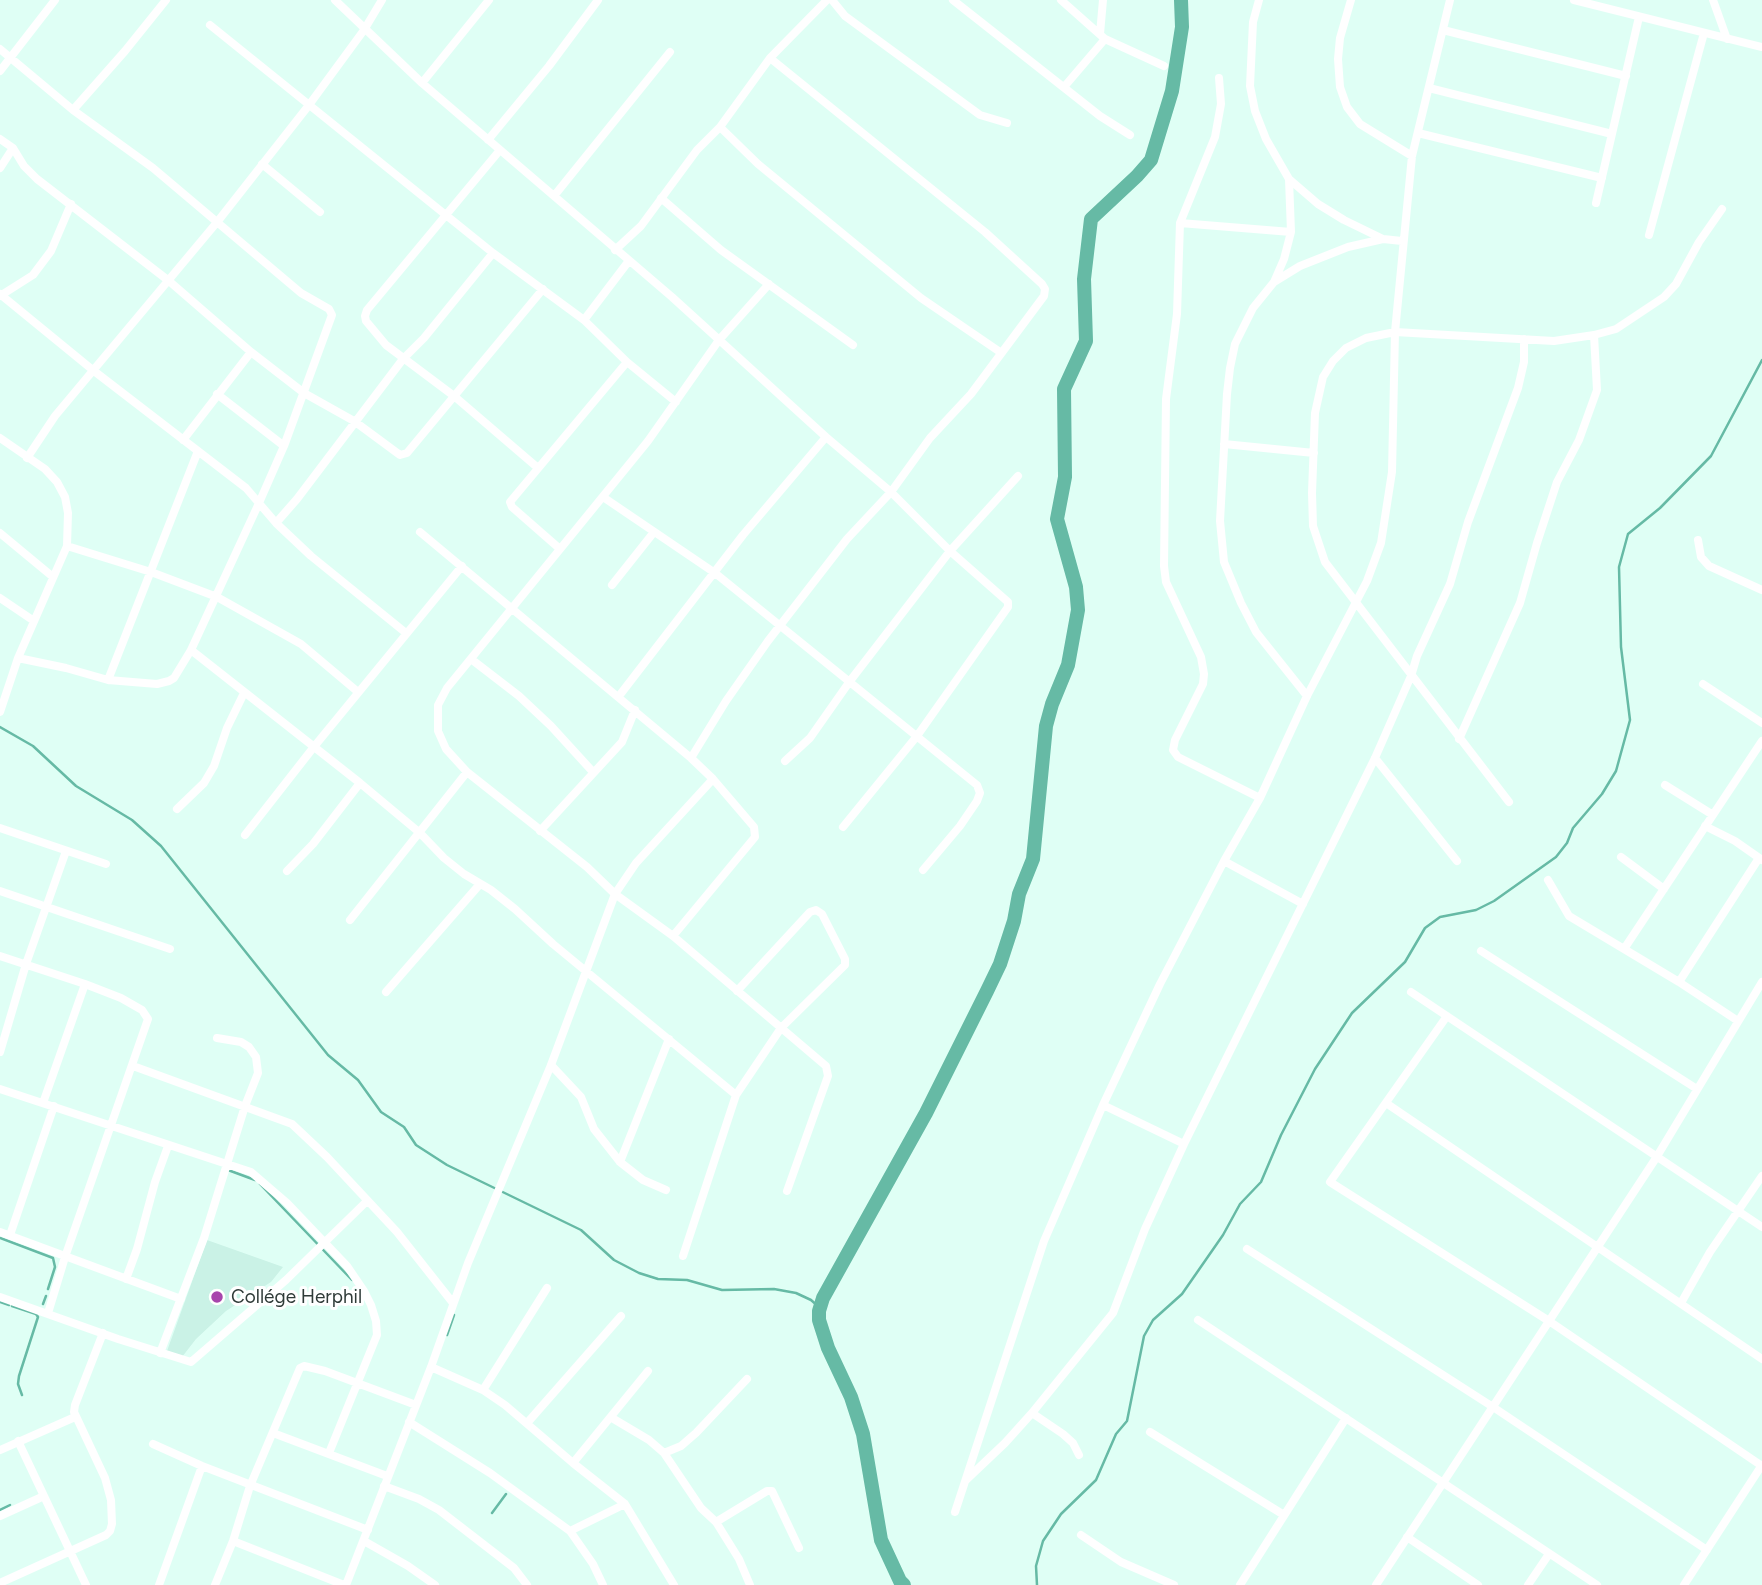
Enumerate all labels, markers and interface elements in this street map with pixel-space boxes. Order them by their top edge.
place label: Collége Herphil [231,1286,362,1308]
marker: Collége Herphil [209,1289,225,1305]

